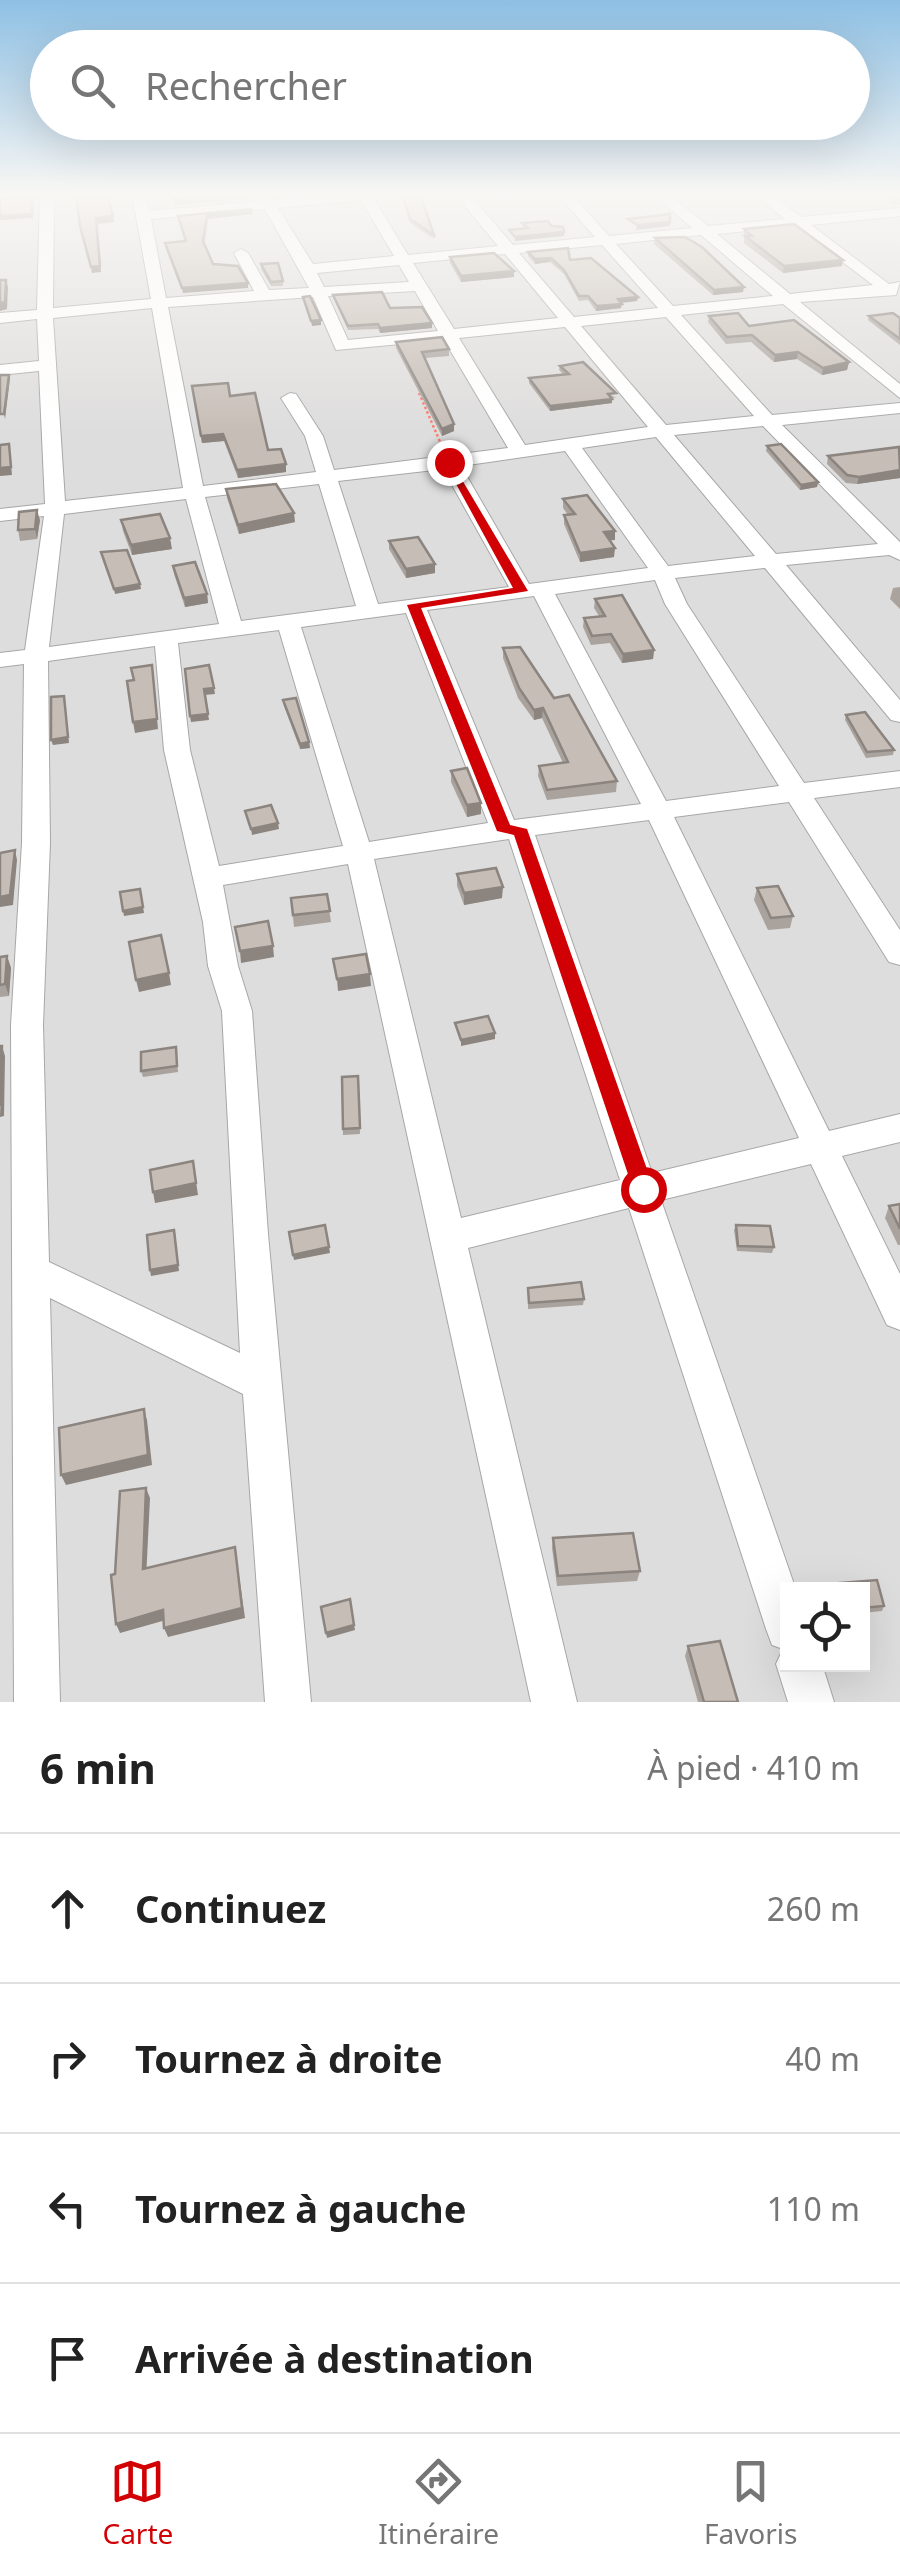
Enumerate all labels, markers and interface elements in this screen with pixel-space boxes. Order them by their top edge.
search box [30,30,870,140]
icon: search [65,58,120,113]
text: Rechercher [145,59,347,111]
route end [427,440,473,486]
route start [621,1167,667,1213]
map controls [780,1582,870,1672]
button: locate [780,1582,870,1672]
text: 6 min [40,1739,156,1796]
text: À pied · 410 m [647,1746,860,1789]
icon: ahead [40,1881,95,1936]
text: Continuez [135,1882,326,1934]
text: 260 m [767,1887,860,1930]
icon: right [40,2031,95,2086]
text: Tournez à droite [135,2032,443,2084]
text: 40 m [785,2037,860,2080]
icon: left [40,2181,95,2236]
text: Tournez à gauche [135,2182,466,2234]
text: 110 m [767,2187,860,2230]
icon: arrive [40,2331,95,2386]
text: Arrivée à destination [135,2332,534,2384]
tab: Carte [102,2454,173,2552]
tab: Itinéraire [378,2454,499,2552]
tab: Favoris [704,2454,798,2552]

